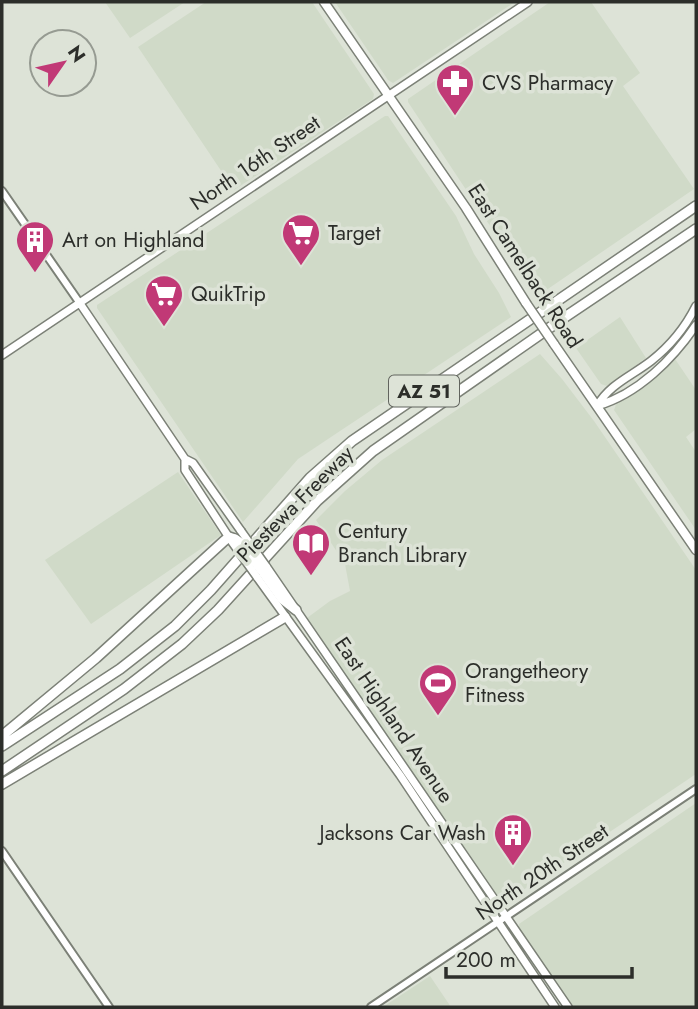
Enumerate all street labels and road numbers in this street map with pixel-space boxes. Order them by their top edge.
street label: North 16th Street [184,108,326,218]
street label: East Camelback Road [460,178,590,354]
road number: AZ 51 [389,376,459,406]
street label: Piestewa Freeway [230,438,361,569]
street label: East Highland Avenue [327,631,461,809]
street label: North 20th Street [470,816,614,928]

